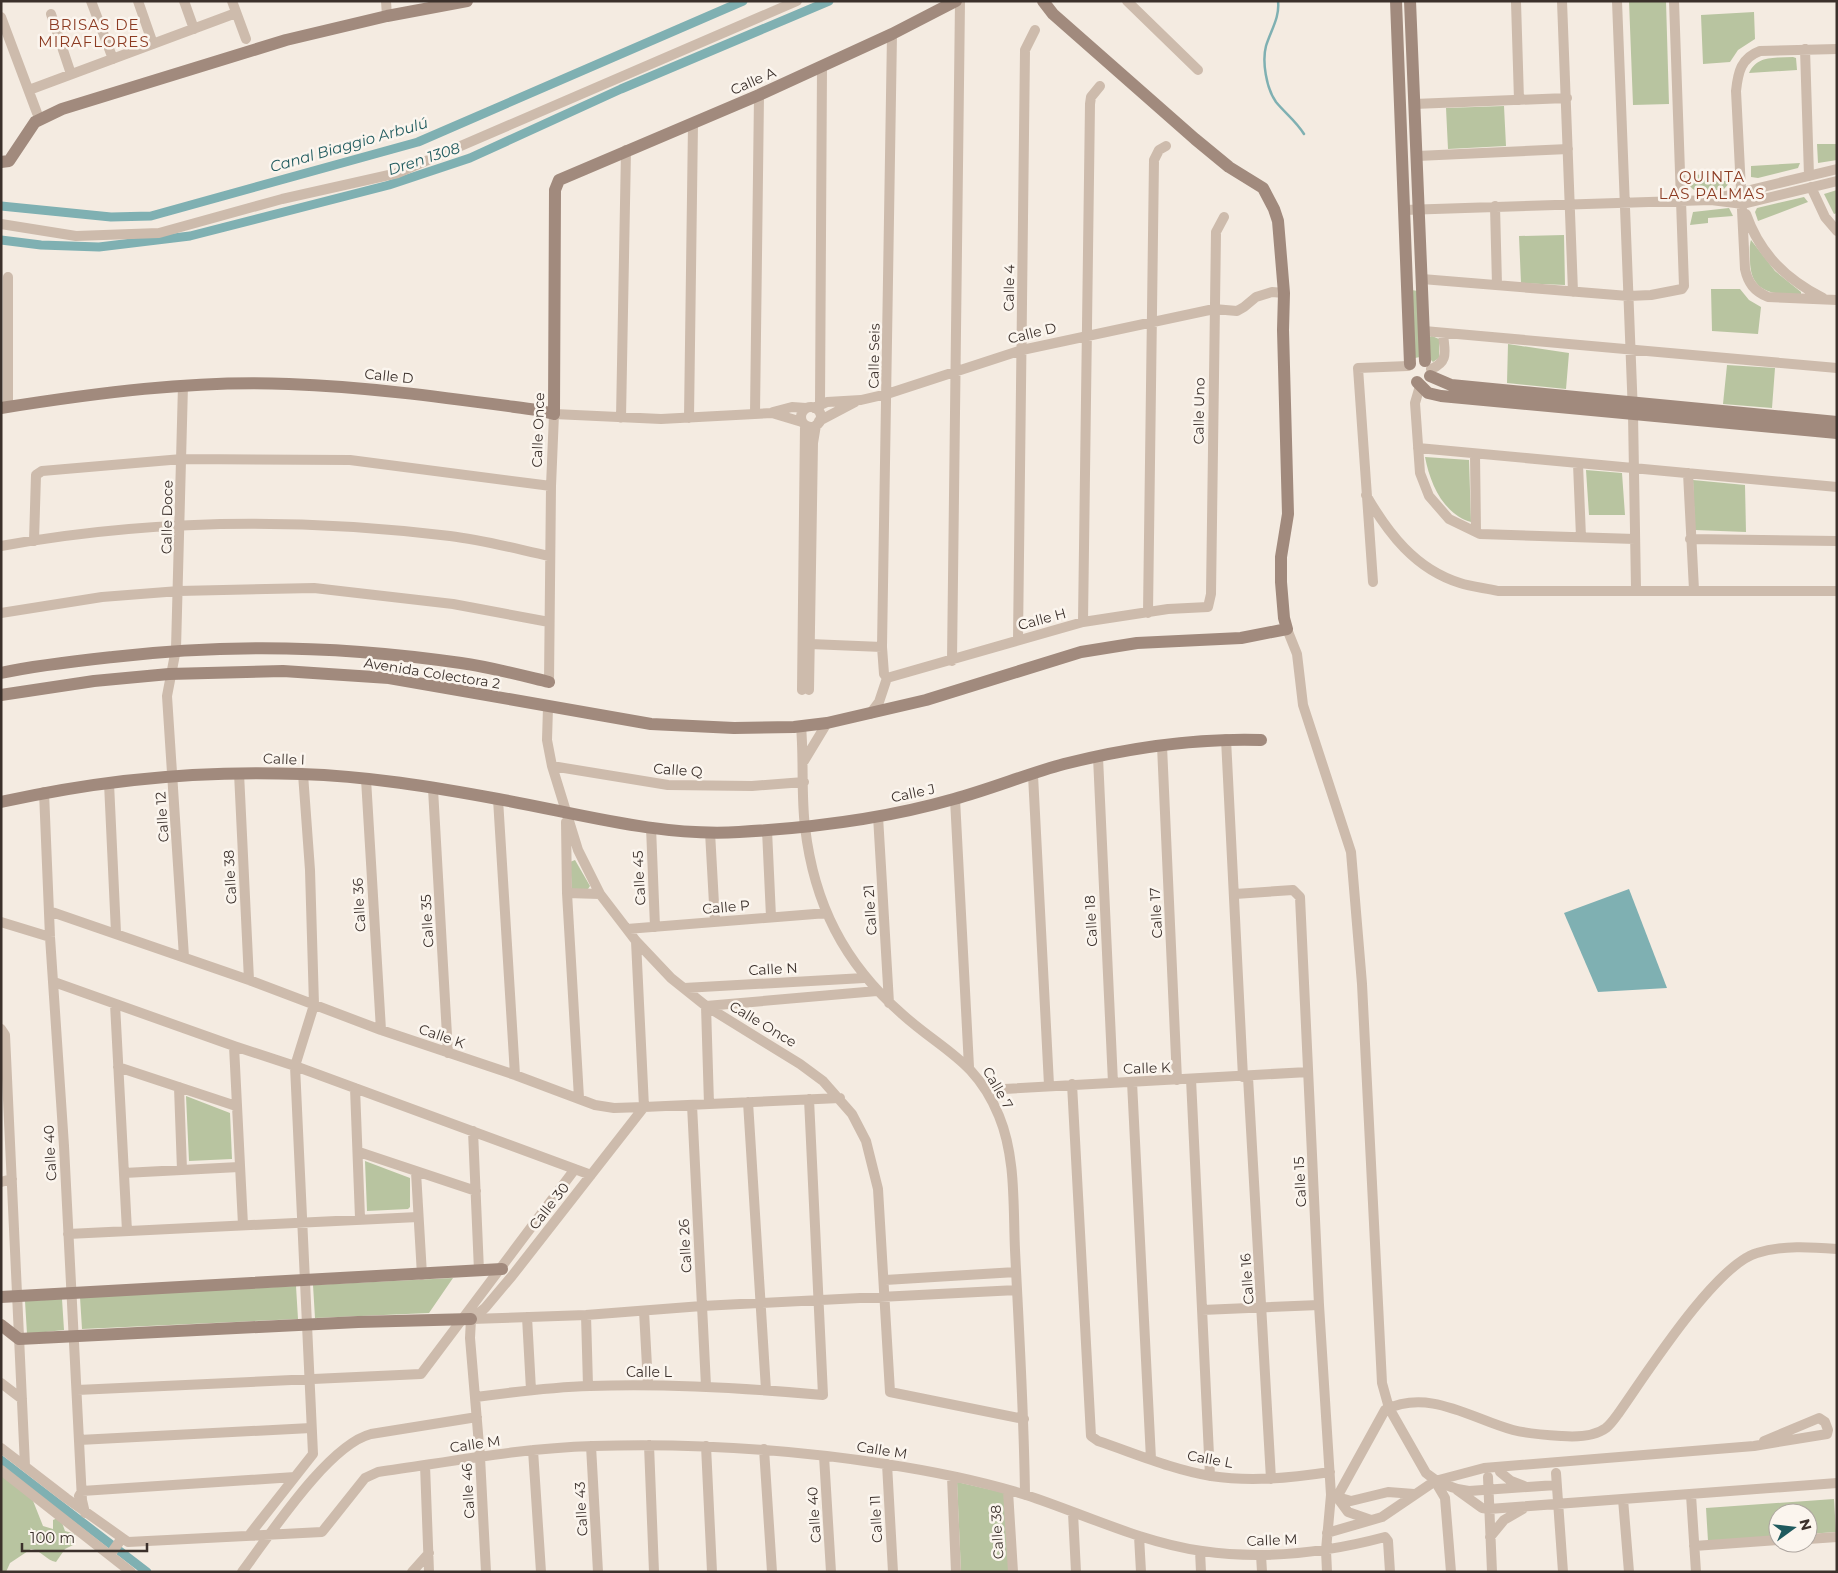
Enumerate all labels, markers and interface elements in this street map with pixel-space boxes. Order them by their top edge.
district label: BRISAS DE MIRAFLORES [38,15,150,51]
street label: Calle A [728,63,779,99]
water label: Canal Biaggio Arbulú [268,113,430,176]
water label: Dren 1308 [385,138,463,179]
district label: QUINTA LAS PALMAS [1659,167,1765,203]
street label: Calle 4 [1000,264,1018,312]
street label: Calle D [1006,318,1058,348]
street label: Calle Seis [864,323,884,389]
street label: Calle D [364,364,414,388]
street label: Calle Uno [1189,377,1209,445]
street label: Calle Once [528,392,548,468]
street label: Calle Doce [157,480,177,554]
street label: Calle H [1016,604,1068,634]
street label: Avenida Colectora 2 [363,653,502,693]
street label: Calle I [263,749,305,769]
street label: Calle Q [653,759,704,781]
street label: Calle J [889,780,937,806]
street label: Calle 12 [151,791,173,843]
street label: Calle 38 [220,849,240,905]
street label: Calle 45 [629,850,649,906]
street label: Calle 36 [349,877,369,933]
street label: Calle 21 [859,884,881,936]
street label: Calle 17 [1146,887,1166,939]
street label: Calle 35 [417,894,437,948]
street label: Calle 18 [1081,895,1101,947]
street label: Calle P [701,896,751,918]
street label: Calle N [748,959,798,979]
street label: Calle Once [726,997,800,1051]
street label: Calle K [417,1020,468,1052]
street label: Calle K [1123,1058,1171,1078]
street label: Calle 7 [979,1064,1017,1112]
street label: Calle 40 [40,1124,60,1182]
street label: Calle 15 [1290,1156,1310,1208]
street label: Calle 30 [525,1179,573,1233]
street label: Calle 26 [675,1218,695,1274]
street label: Calle 16 [1236,1252,1258,1305]
street label: Calle L [626,1363,673,1381]
street label: Calle M [448,1432,502,1456]
street label: Calle M [855,1437,909,1463]
street label: Calle L [1186,1446,1235,1472]
street label: Calle 46 [458,1462,478,1519]
street label: Calle 43 [571,1481,591,1537]
street label: Calle 40 [803,1486,825,1544]
street label: Calle 11 [866,1495,886,1543]
north arrow [1768,1503,1818,1553]
street label: Calle 38 [987,1504,1007,1560]
text: N [1795,1517,1816,1532]
scale bar [22,1520,148,1552]
text: 100 m [30,1528,75,1547]
street label: Calle M [1246,1530,1298,1550]

